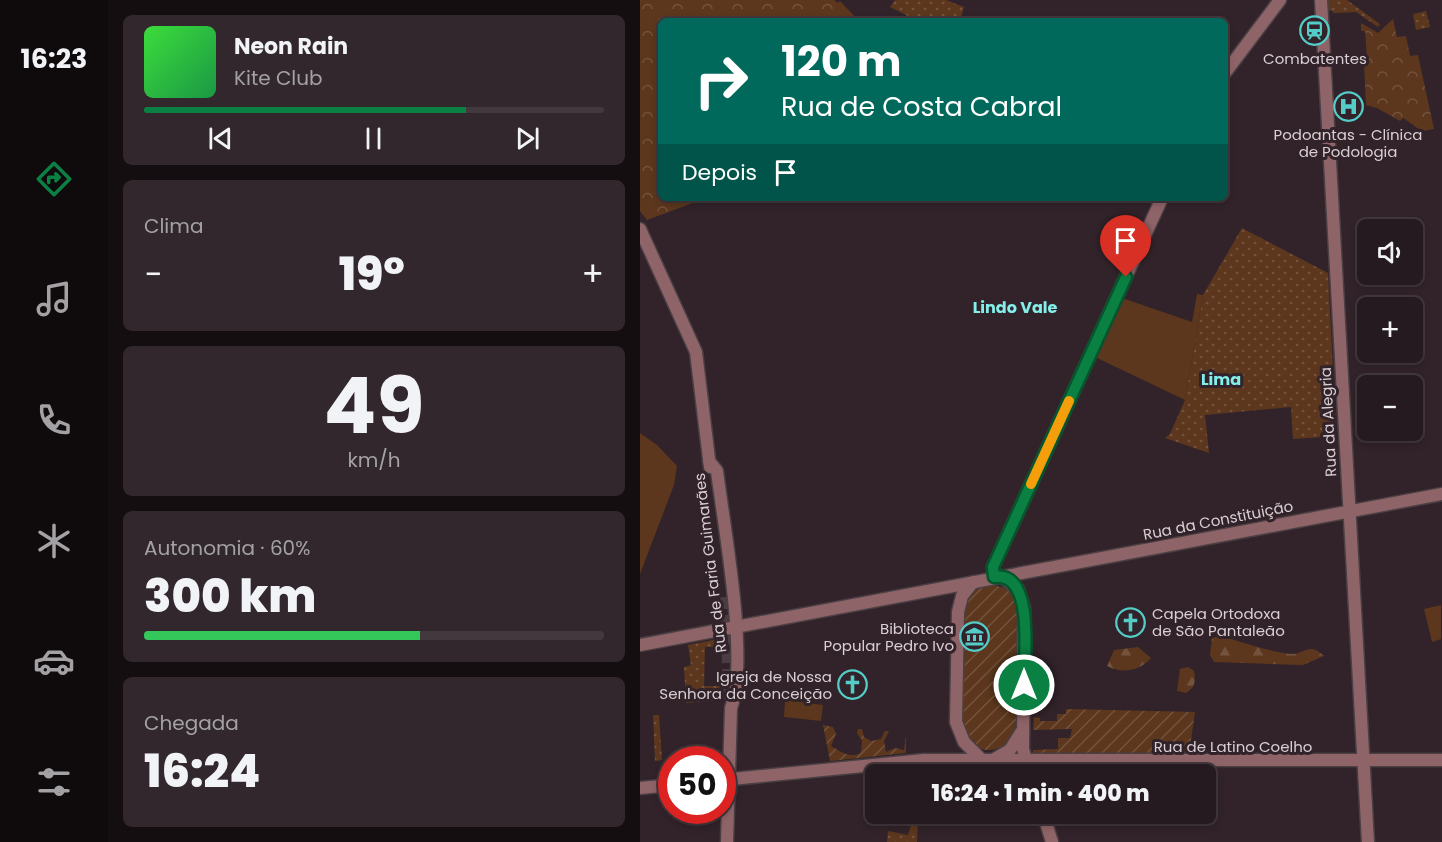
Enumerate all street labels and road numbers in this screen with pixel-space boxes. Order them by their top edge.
street label: Rua da Alegria [1315,367,1341,477]
street label: Rua de Faria Guimarães [689,472,731,654]
street label: Rua da Constituição [1141,495,1295,545]
street label: Rua de Latino Coelho [1154,736,1312,757]

